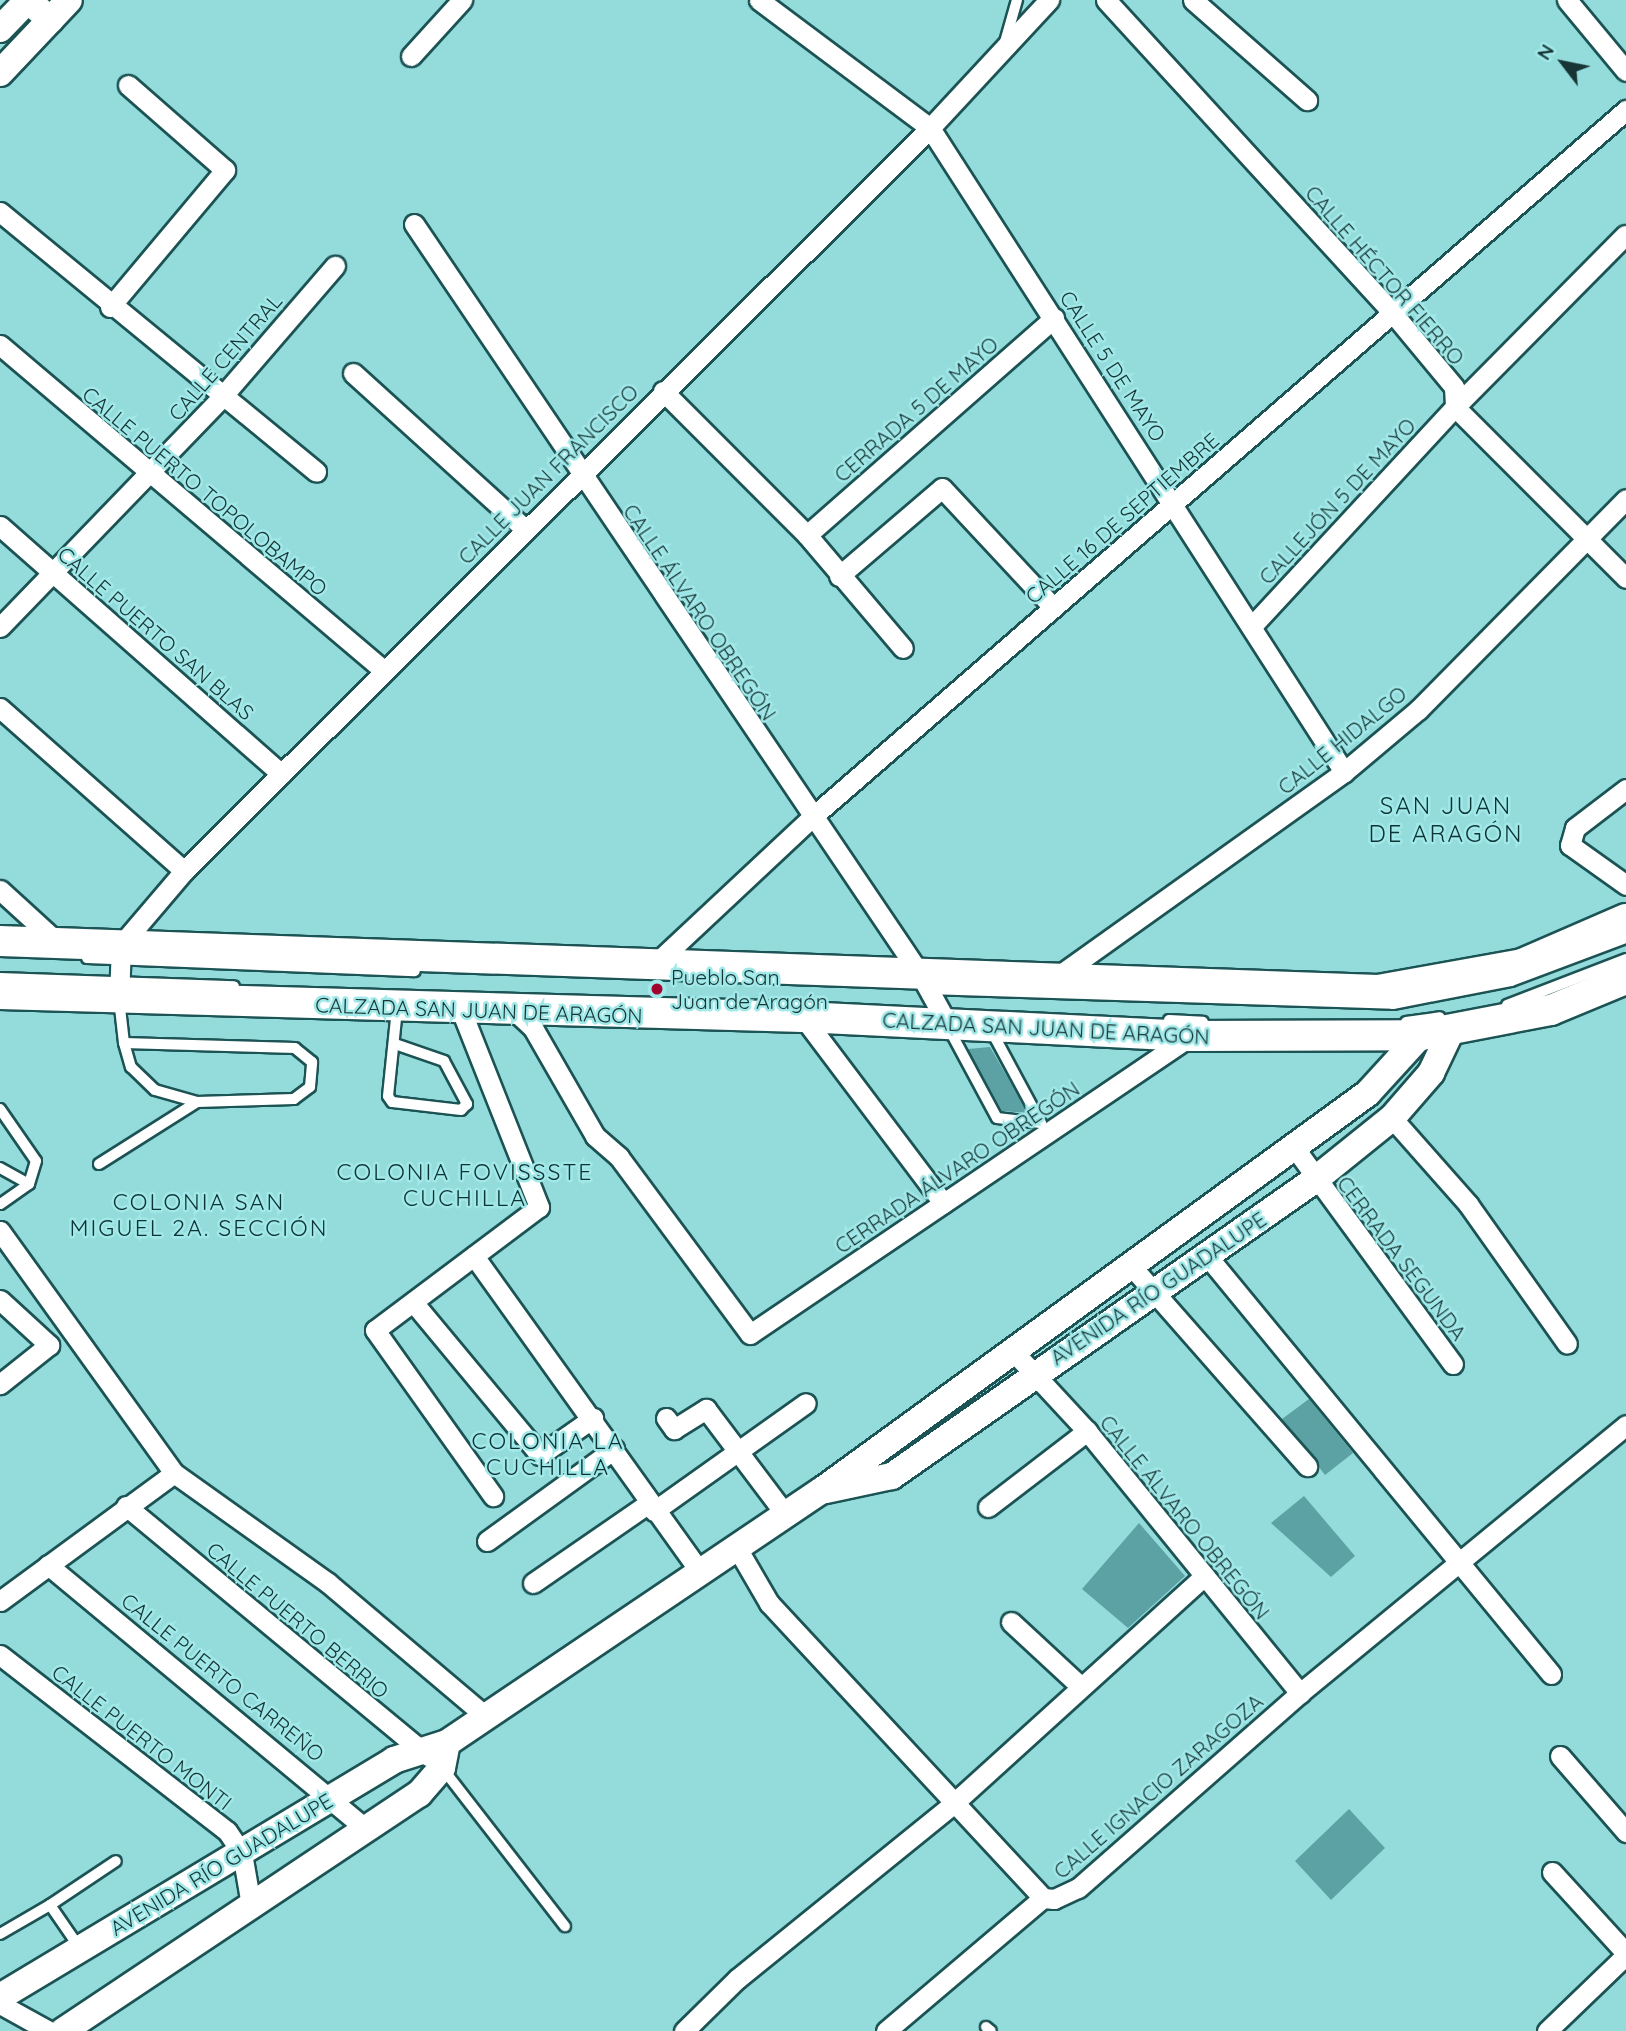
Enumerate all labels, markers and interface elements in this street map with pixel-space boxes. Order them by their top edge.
north arrow [1528,28,1598,98]
text: N [1531,40,1559,64]
street label: CALLE HÉCTOR FIERRO [1300,180,1470,370]
street label: CALLE 5 DE MAYO [1055,286,1171,446]
street label: CALLE CENTRAL [163,288,287,426]
street label: CERRADA 5 DE MAYO [829,331,1003,487]
street label: CALLE JUAN FRANCISCO [453,379,643,569]
street label: CALLE PUERTO TOPOLOBAMPO [77,381,333,601]
street label: CALLEJÓN 5 DE MAYO [1254,413,1420,589]
street label: CALLE 16 DE SEPTIEMBRE [1020,427,1224,609]
street label: CALLE ÁLVARO OBREGÓN [618,499,782,725]
street label: CALLE PUERTO SAN BLAS [53,541,259,725]
street label: CALLE HIDALGO [1273,681,1411,799]
district label: SAN JUAN DE ARAGÓN [1370,792,1522,848]
place label: Pueblo San Juan de Aragón [671,964,828,1014]
marker: Pueblo San Juan de Aragón [649,981,665,997]
street label: CALZADA SAN JUAN DE ARAGÓN [315,992,643,1028]
street label: CALZADA SAN JUAN DE ARAGÓN [882,1007,1210,1049]
street label: CERRADA ÁLVARO OBREGÓN [830,1076,1084,1258]
district label: COLONIA FOVISSSTE CUCHILLA [339,1158,591,1212]
street label: CERRADA SEGUNDA [1332,1171,1472,1345]
district label: COLONIA SAN MIGUEL 2A. SECCIÓN [72,1188,326,1242]
street label: AVENIDA RÍO GUADALUPE [1045,1206,1271,1370]
street label: CALLE ÁLVARO OBREGÓN [1095,1410,1275,1624]
district label: COLONIA LA CUCHILLA [473,1427,623,1481]
street label: CALLE PUERTO BERRIO [202,1537,394,1703]
street label: CALLE PUERTO CARREÑO [117,1588,329,1766]
street label: CALLE PUERTO MONTI [47,1659,237,1815]
street label: CALLE IGNACIO ZARAGOZA [1048,1688,1268,1884]
street label: AVENIDA RÍO GUADALUPE [105,1787,337,1941]

